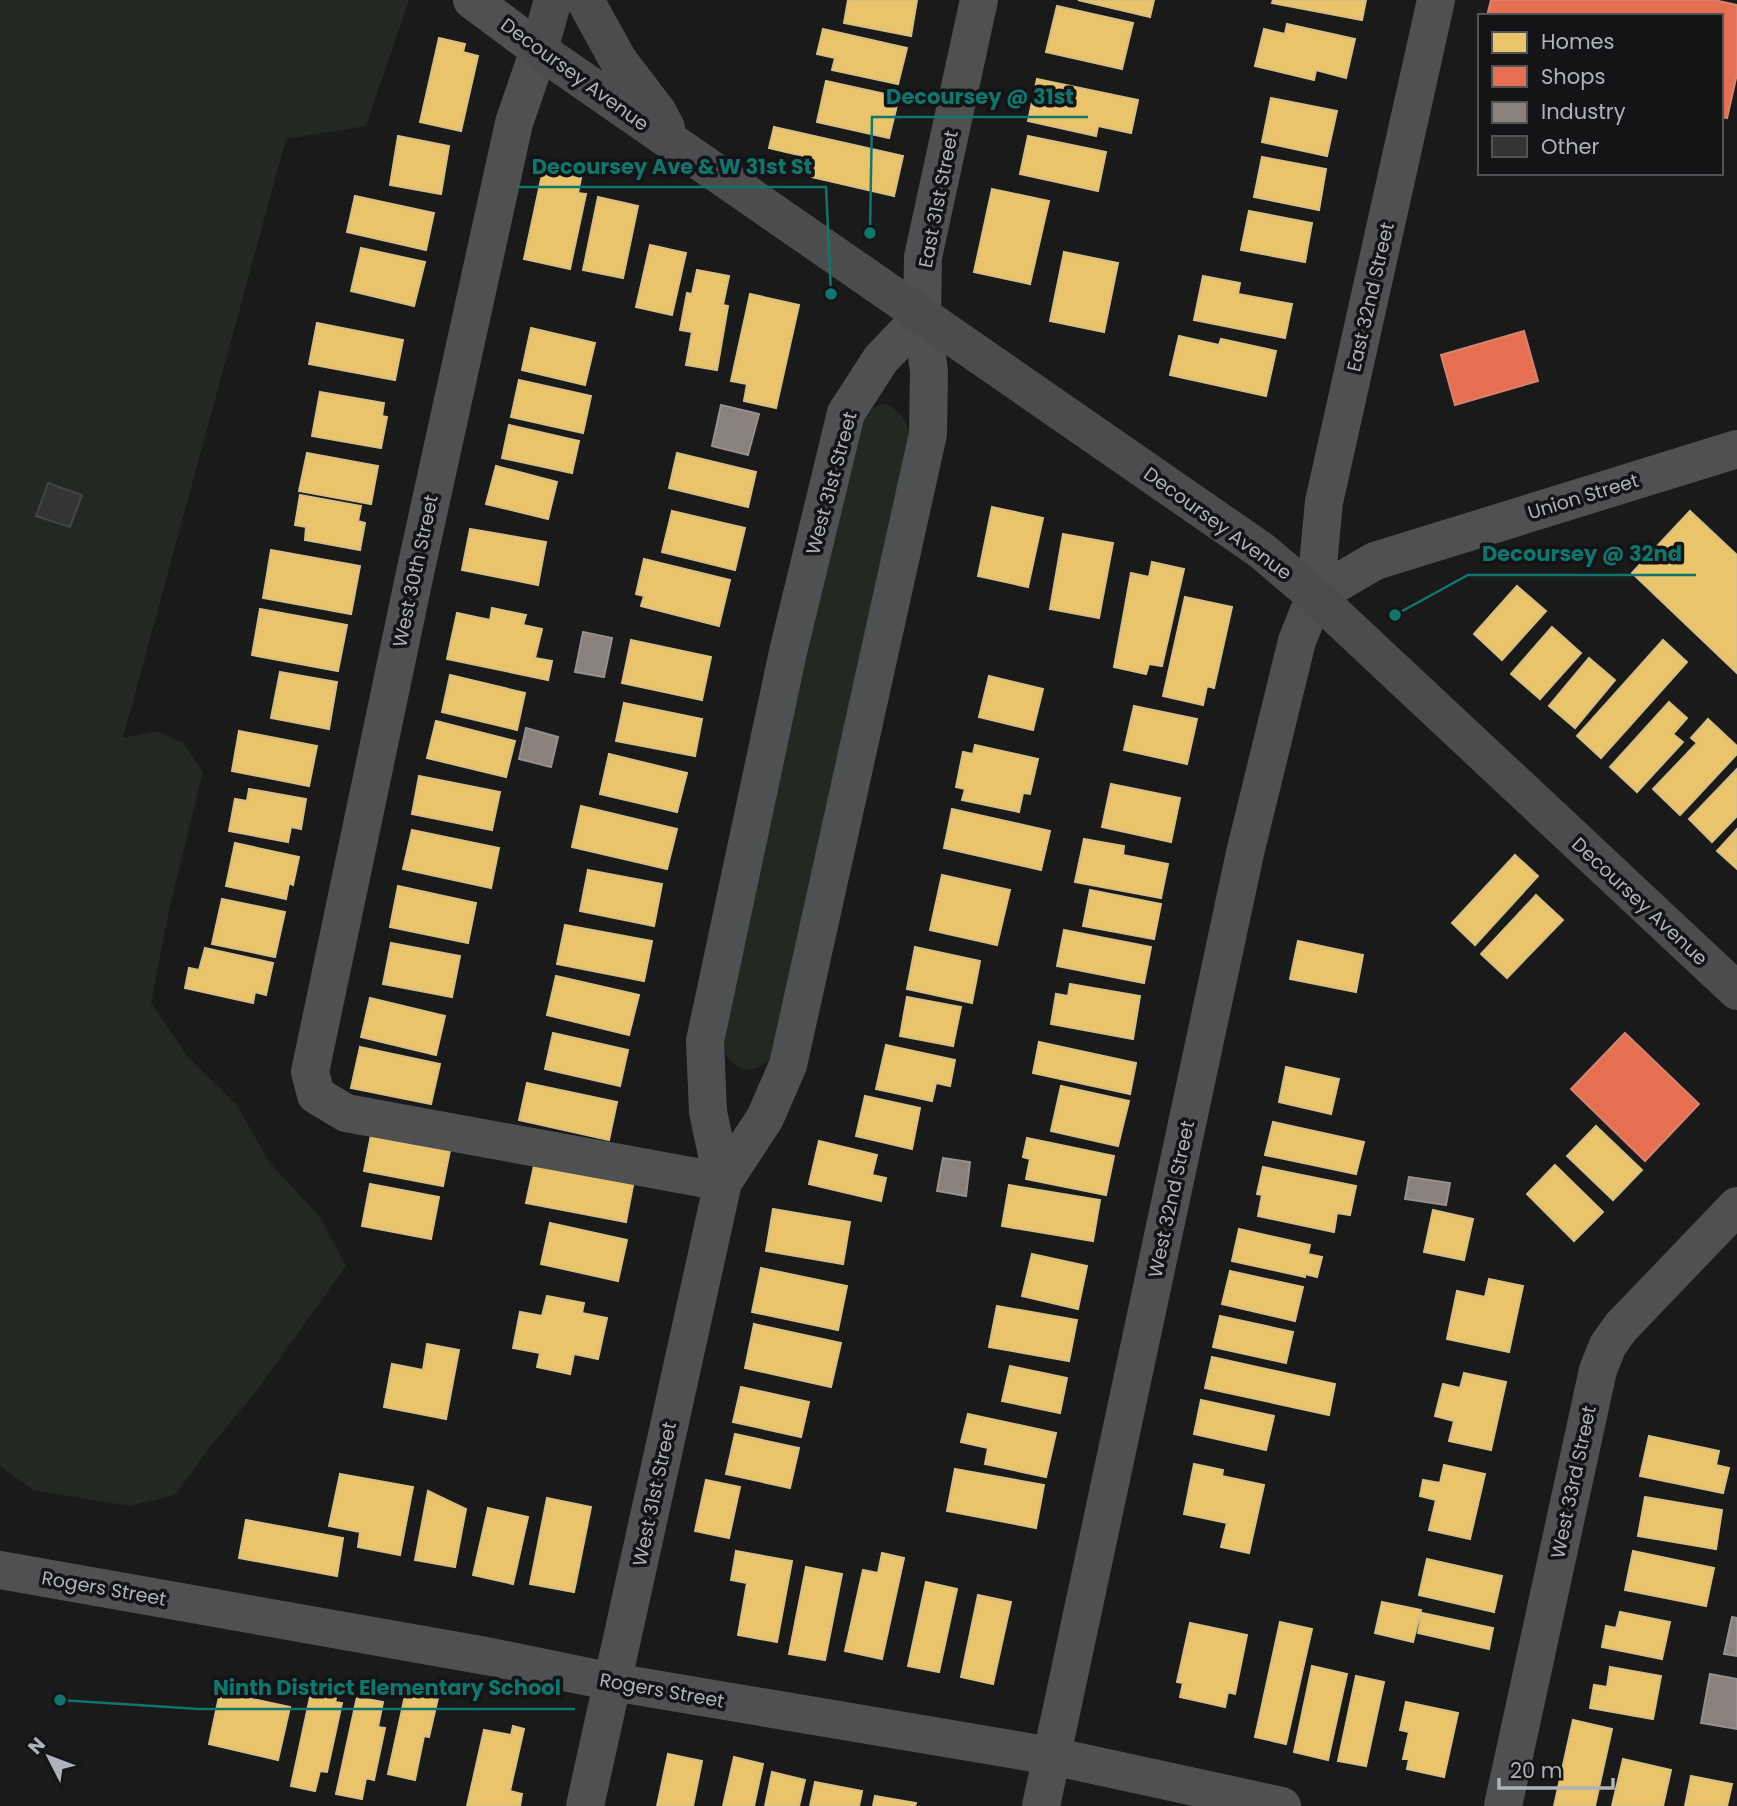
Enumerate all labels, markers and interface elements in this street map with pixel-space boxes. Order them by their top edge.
street label: Decoursey Avenue [495,11,654,137]
legend [1478,14,1723,175]
text: Homes [1541,27,1615,56]
text: Shops [1541,62,1605,91]
callout: Decoursey @ 31st [872,75,1088,117]
text: Decoursey @ 31st [886,82,1074,111]
text: Industry [1541,97,1626,126]
street label: East 31st Street [912,128,965,270]
text: Other [1541,132,1600,161]
callout: Decoursey Ave & W 31st St [518,145,826,187]
text: Decoursey Ave & W 31st St [532,152,812,181]
street label: East 32nd Street [1340,220,1401,374]
street label: West 31st Street [799,409,864,558]
street label: Decoursey Avenue [1138,460,1297,586]
street label: Union Street [1524,467,1642,526]
street label: West 30th Street [386,492,445,650]
callout: Decoursey @ 32nd [1468,533,1696,575]
text: Decoursey @ 32nd [1482,539,1682,568]
street label: Decoursey Avenue [1566,831,1714,972]
street label: West 32nd Street [1142,1118,1201,1280]
street label: West 33rd Street [1544,1403,1603,1561]
street label: West 31st Street [626,1419,683,1569]
street label: Rogers Street [40,1564,168,1613]
street label: Rogers Street [598,1666,726,1715]
callout: Ninth District Elementary School [199,1667,575,1709]
text: Ninth District Elementary School [213,1673,561,1702]
north arrow [14,1722,84,1792]
text: N [22,1732,52,1760]
scale bar [1499,1746,1613,1790]
text: 20 m [1510,1756,1563,1785]

